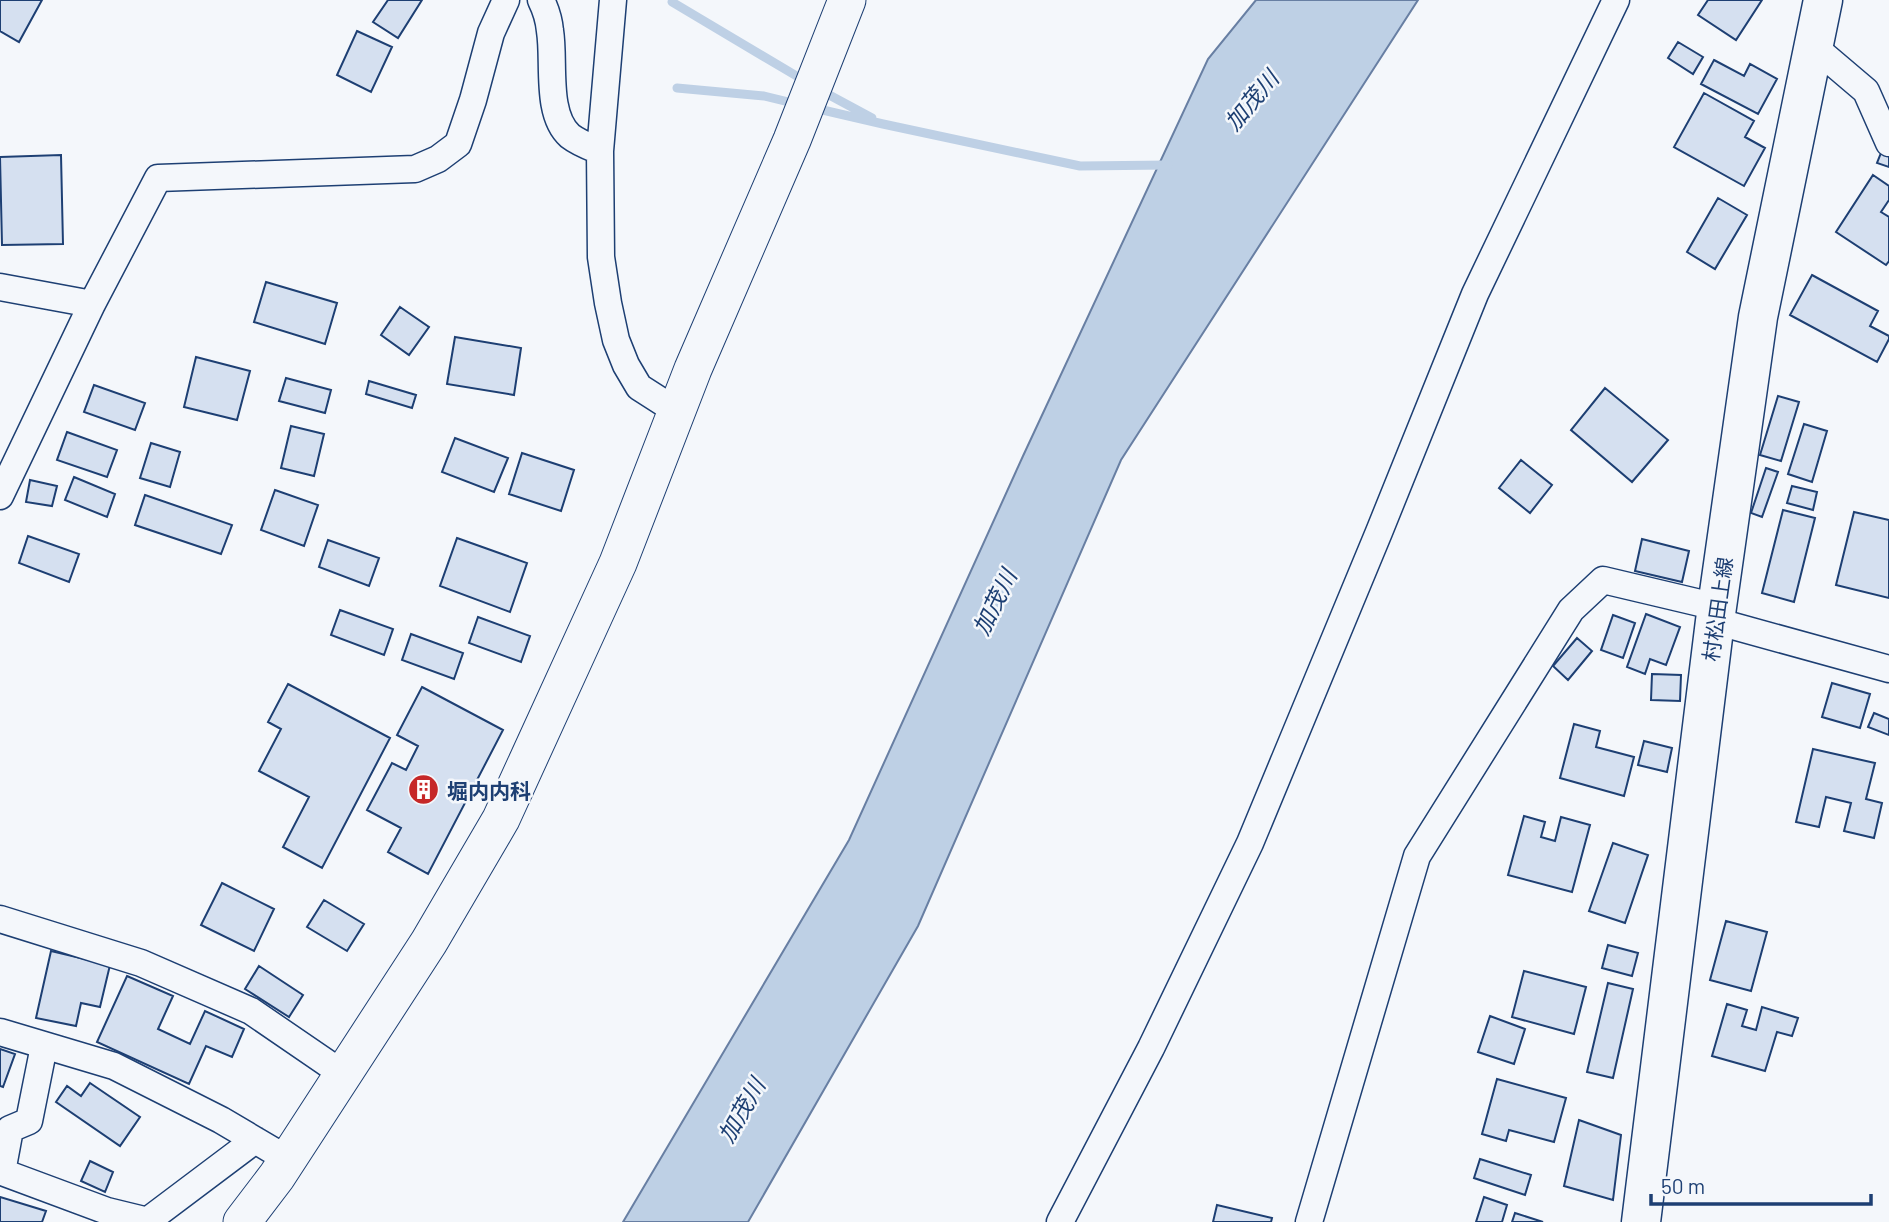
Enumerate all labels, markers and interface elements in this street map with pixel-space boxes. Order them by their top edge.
water label: 加茂川 [1218,62,1286,135]
street label: 村松田上線 [1697,555,1737,663]
water label: 加茂川 [966,562,1023,639]
building icon: 堀内内科 [407,773,441,807]
place label: 堀内内科 [447,778,531,803]
water label: 加茂川 [712,1071,772,1147]
scale bar [1651,1162,1871,1206]
text: 50 m [1661,1173,1705,1198]

